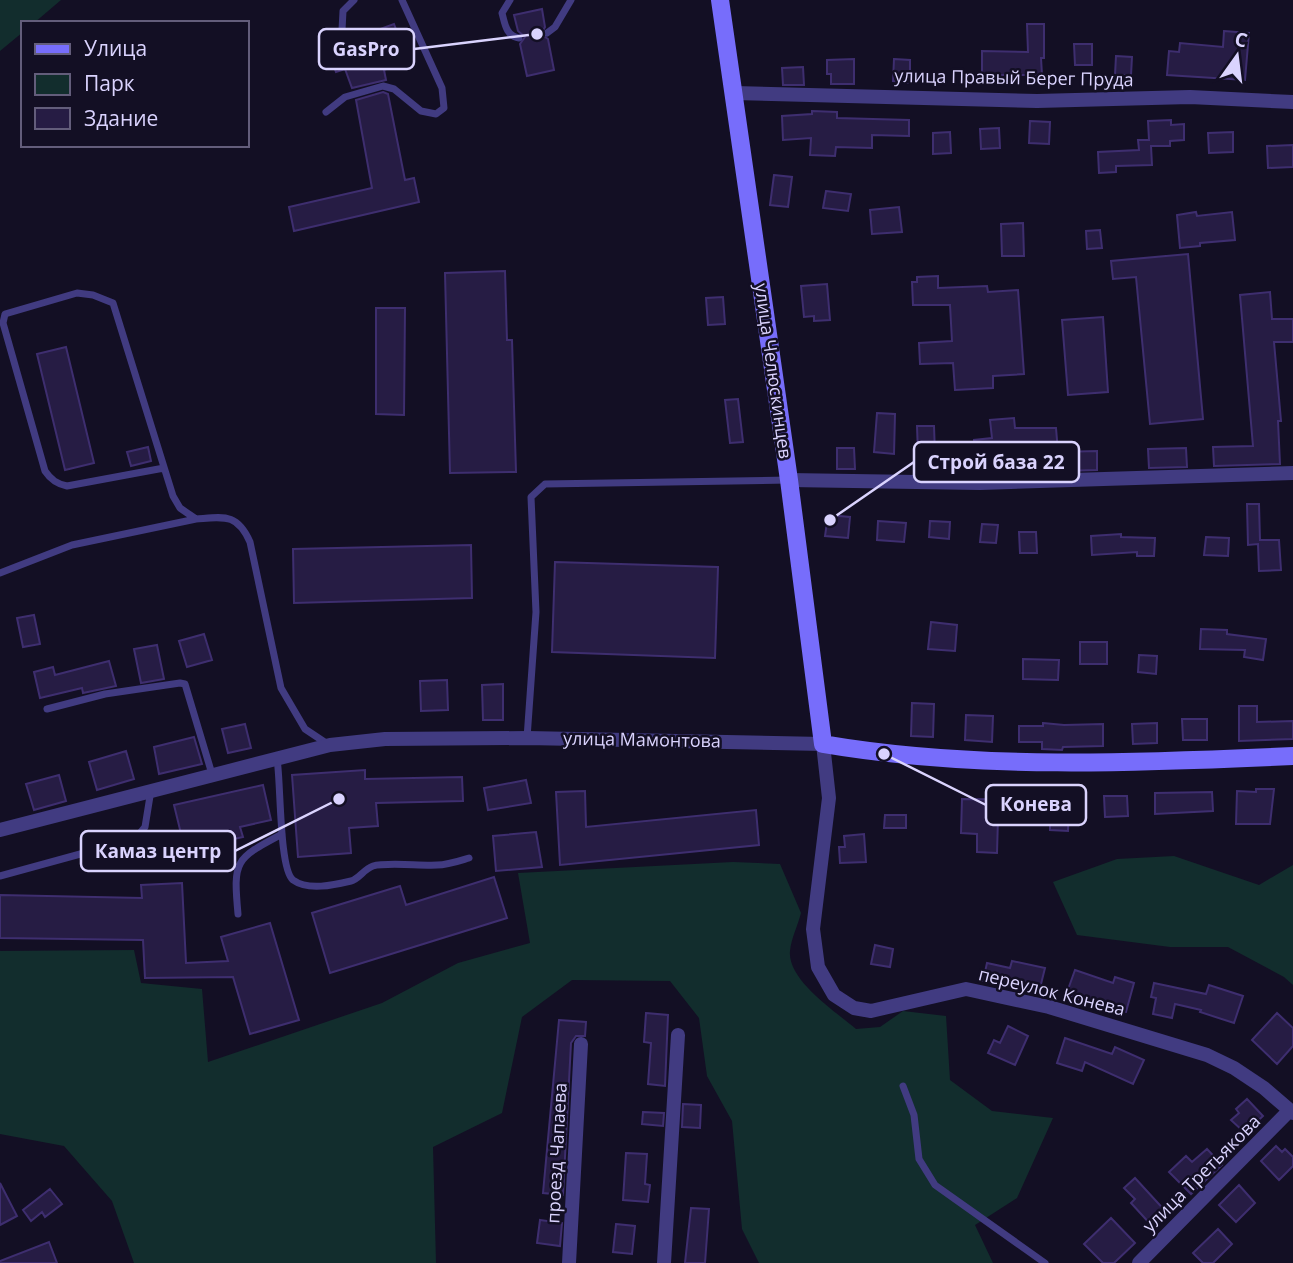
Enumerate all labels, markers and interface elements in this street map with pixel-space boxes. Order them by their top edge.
legend [21,21,248,147]
north arrow [1202,21,1272,91]
text: С [1232,25,1250,54]
callout: GasPro [319,29,414,69]
text: Улица [84,34,147,62]
text: GasPro [332,36,400,62]
street label: улица Правый Берег Пруда [894,63,1134,91]
text: Парк [84,69,135,97]
text: Здание [84,104,158,132]
street label: улица Челюскинцев [750,282,798,460]
callout: Строй база 22 [914,442,1079,482]
text: Строй база 22 [927,449,1065,475]
street label: улица Мамонтова [563,726,721,752]
callout: Конева [986,785,1086,825]
text: Конева [1000,791,1072,817]
callout: Камаз центр [81,831,235,871]
text: Камаз центр [95,838,221,864]
street label: переулок Конева [976,961,1128,1021]
street label: проезд Чапаева [540,1082,572,1224]
street label: улица Третьякова [1137,1109,1265,1237]

